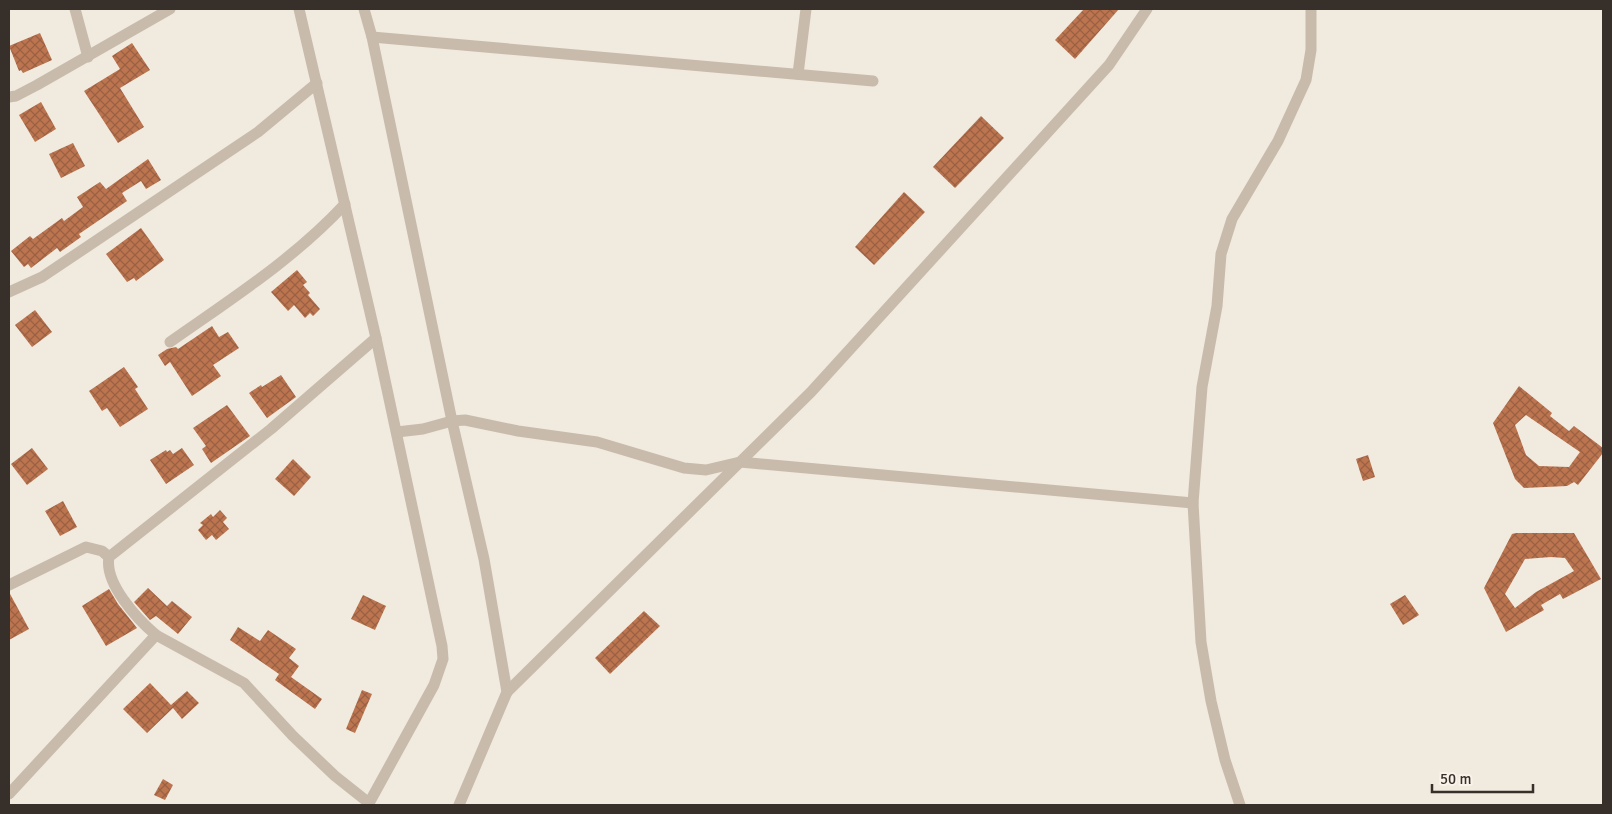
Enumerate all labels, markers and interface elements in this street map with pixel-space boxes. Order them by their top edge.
scale bar [1432,762,1533,794]
text: 50 m [1440,770,1471,788]

